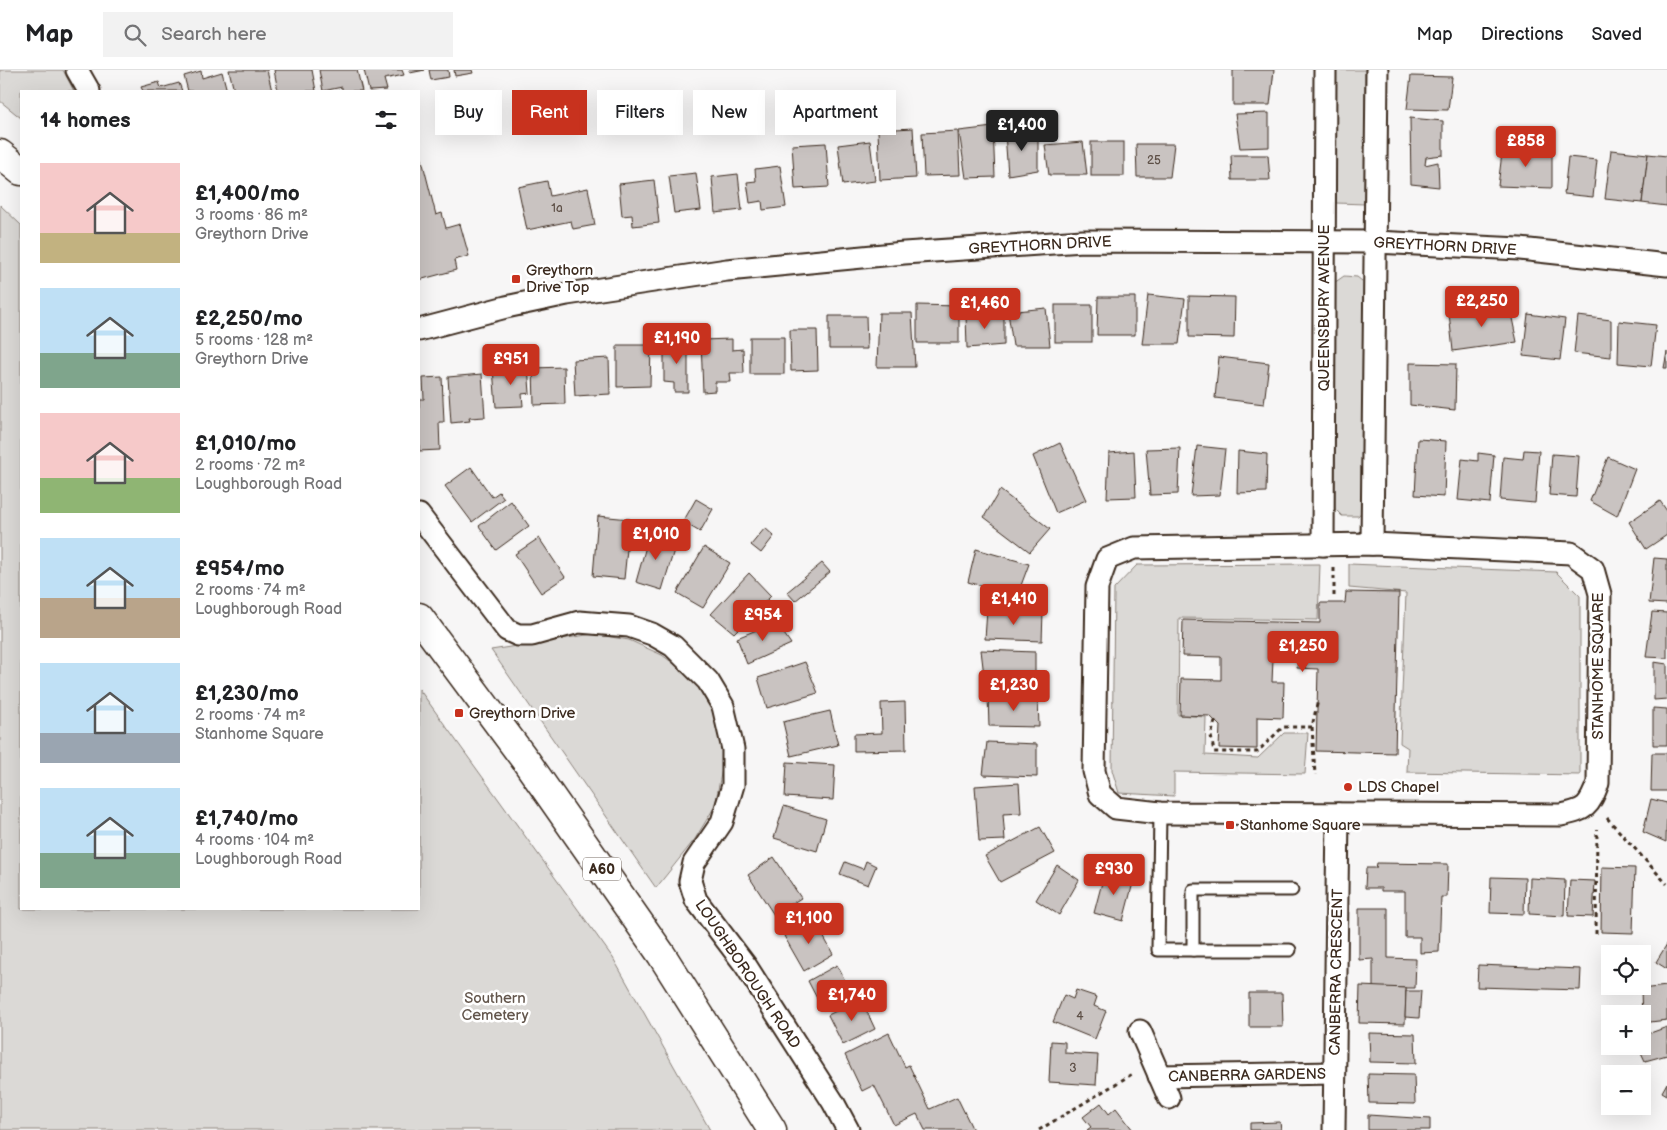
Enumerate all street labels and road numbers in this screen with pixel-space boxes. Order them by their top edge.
street label: QUEENSBURY AVENUE [1315,225,1334,391]
street label: GREYTHORN DRIVE [968,232,1112,259]
street label: GREYTHORN DRIVE [1373,233,1517,260]
street label: STANHOME SQUARE [1589,593,1608,739]
road number: A60 [583,858,621,881]
street label: CANBERRA CRESCENT [1326,888,1347,1056]
street label: LOUGHBOROUGH ROAD [691,896,805,1052]
street label: CANBERRA GARDENS [1168,1065,1326,1086]

